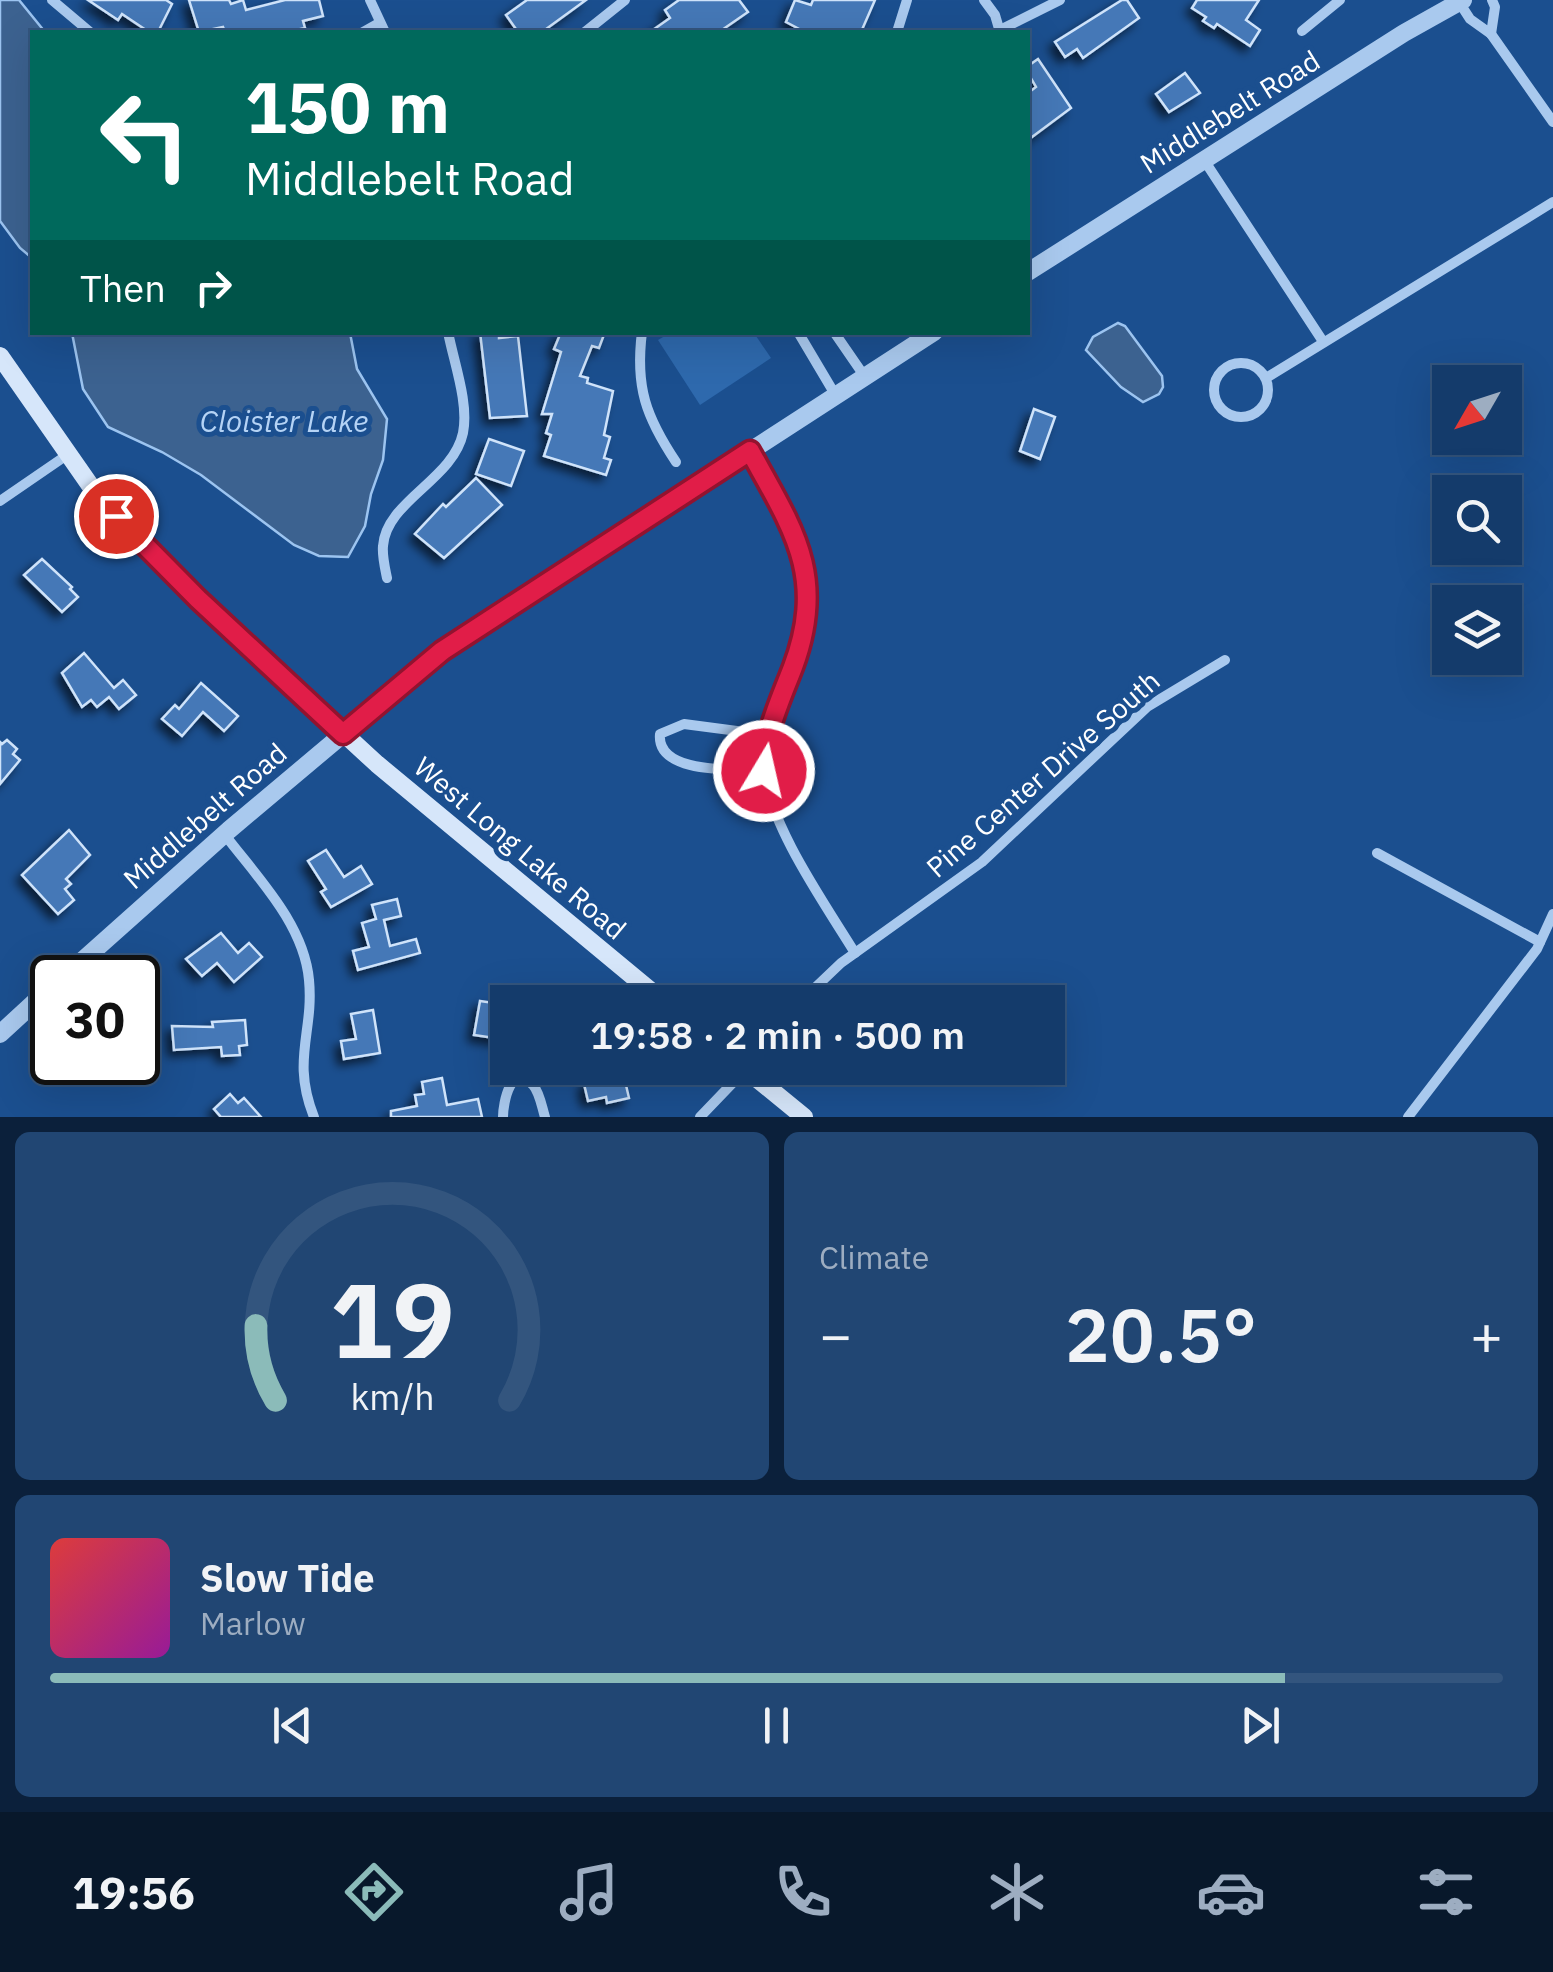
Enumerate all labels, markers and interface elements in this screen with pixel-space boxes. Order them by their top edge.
street label: Middlebelt Road [1133,42,1327,182]
text: 150 m [245,61,450,152]
icon: left [80,70,210,200]
text: Middlebelt Road [245,149,575,207]
icon: right [186,260,241,315]
text: Then [80,263,166,312]
north arrow [1432,365,1522,455]
map controls [1432,365,1522,675]
water label: Cloister Lake [200,401,368,440]
pin [74,474,159,559]
button: search [1432,475,1522,565]
icon: arrive [89,489,144,544]
button: layers [1432,585,1522,675]
street label: Pine Center Drive South [918,662,1167,885]
position arrow [712,719,816,823]
street label: Middlebelt Road [115,734,294,897]
street label: West Long Lake Road [407,748,634,947]
speed limit sign: 30 [30,955,160,1085]
text: 19:58 · 2 min · 500 m [590,1010,965,1059]
text: Climate [819,1236,929,1278]
text: 19 [330,1251,454,1387]
text: 20.5° [1065,1285,1257,1383]
text: − [819,1299,852,1370]
text: + [1470,1299,1503,1370]
text: km/h [350,1373,434,1420]
text: Slow Tide [200,1553,375,1602]
text: Marlow [200,1602,306,1644]
icon: previous [265,1698,320,1753]
icon: pause [749,1698,804,1753]
icon: next [1233,1698,1288,1753]
icon: directions [339,1857,409,1927]
icon: music [554,1857,624,1927]
icon: phone [768,1857,838,1927]
icon: climate [982,1857,1052,1927]
icon: car [1196,1857,1266,1927]
icon: filters [1411,1857,1481,1927]
text: 19:56 [72,1863,195,1921]

